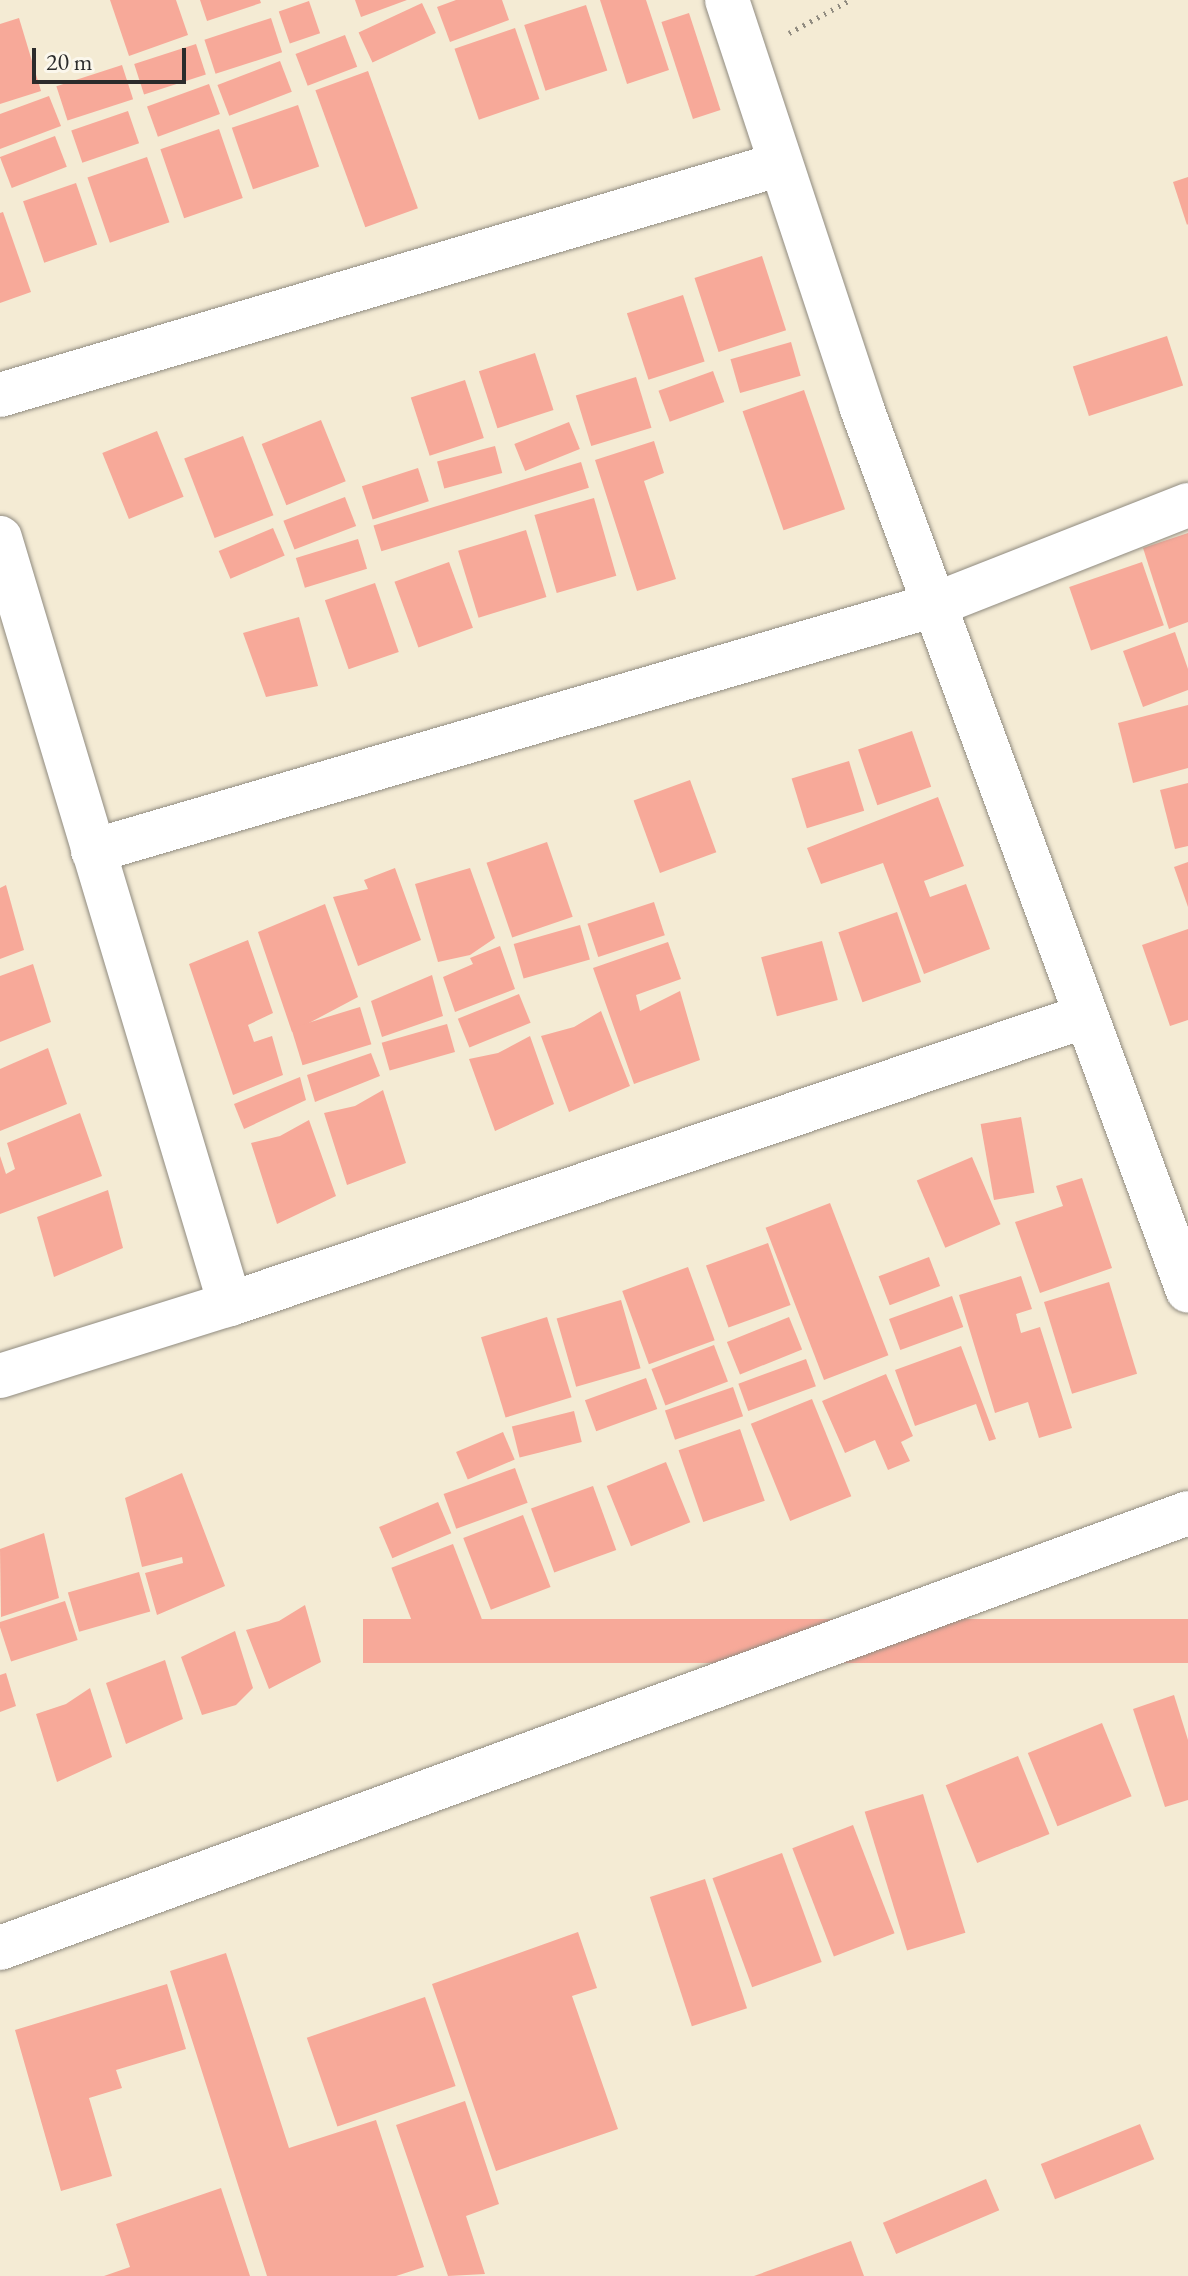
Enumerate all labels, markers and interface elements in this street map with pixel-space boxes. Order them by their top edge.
scale bar [36,32,190,82]
text: 20 m [46,46,93,77]

